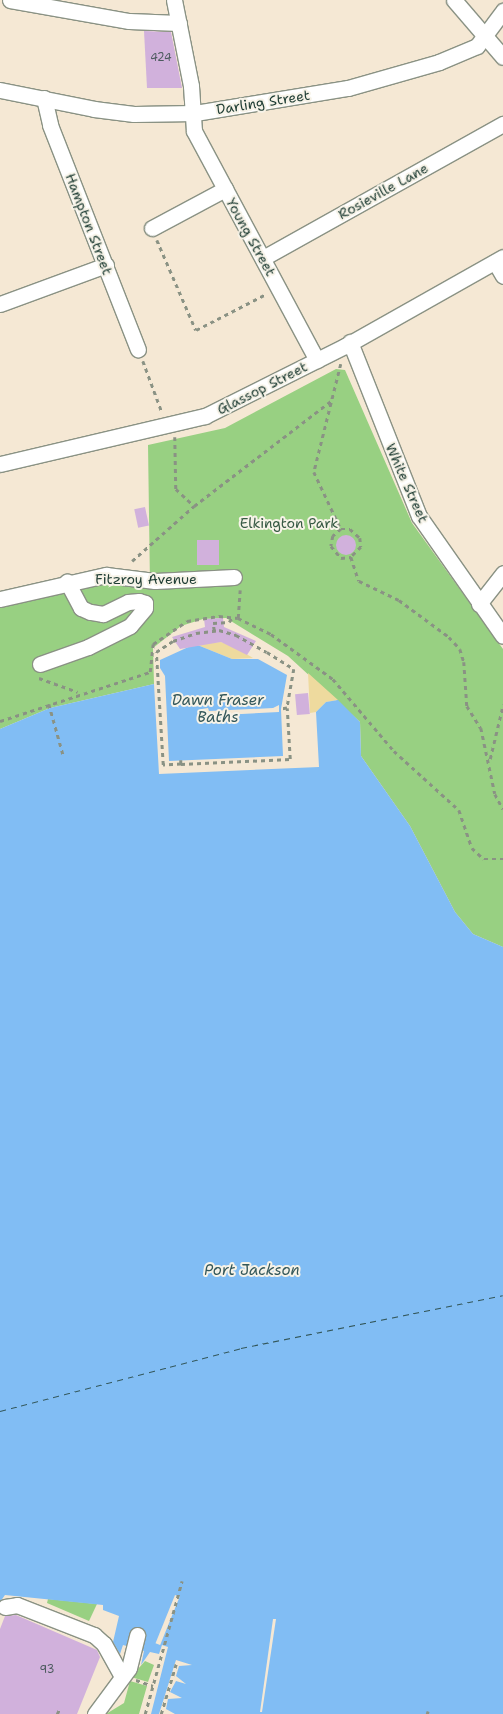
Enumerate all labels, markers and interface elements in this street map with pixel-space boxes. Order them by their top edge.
house number: 424 [150,51,172,65]
street label: Darling Street [215,86,311,118]
street label: Rosieville Lane [335,159,431,223]
street label: Hampton Street [62,171,116,277]
street label: Young Street [223,195,279,279]
street label: Glassop Street [214,358,310,418]
street label: White Street [382,441,432,525]
park label: Elkington Park [240,515,338,531]
street label: Fitzroy Avenue [95,571,197,587]
water label: Dawn Fraser Baths [172,691,264,726]
water label: Port Jackson [204,1262,300,1280]
house number: 93 [40,1663,54,1677]

